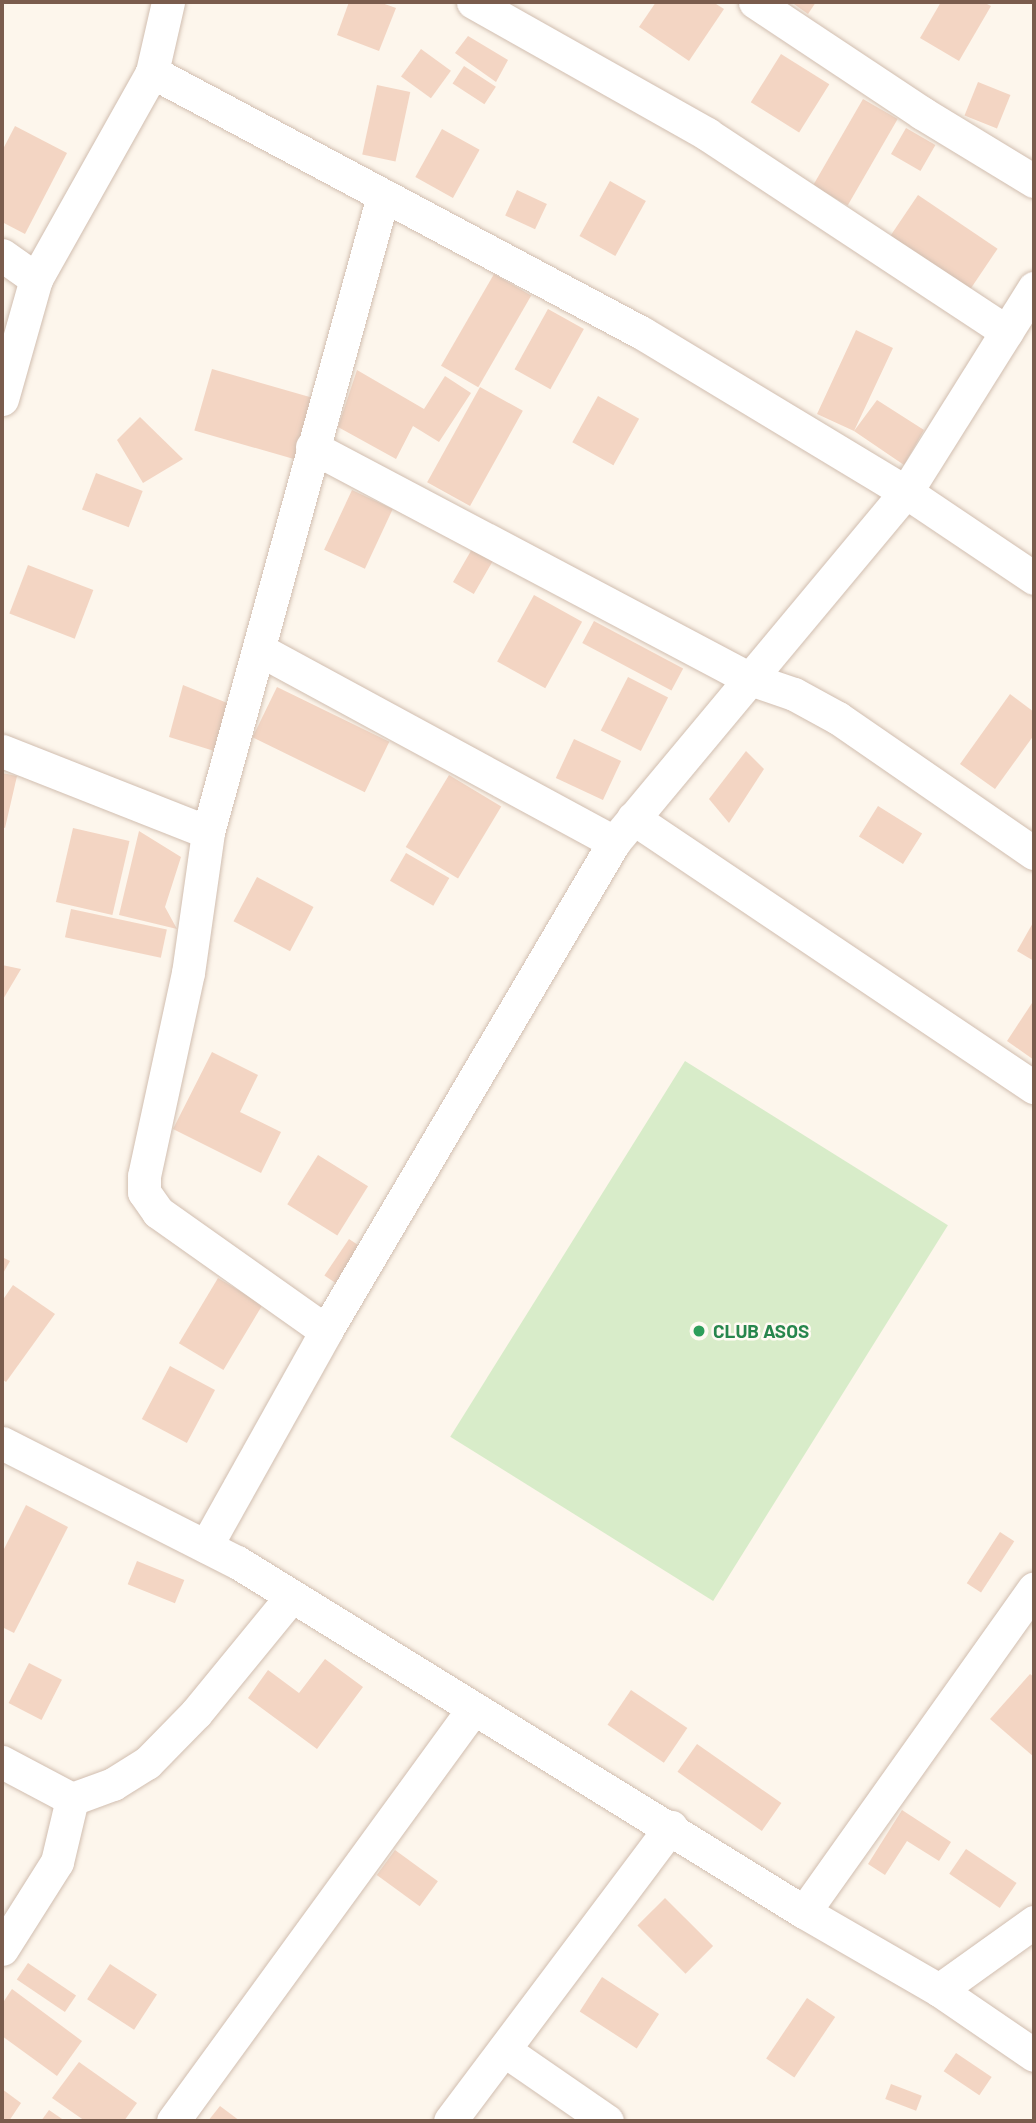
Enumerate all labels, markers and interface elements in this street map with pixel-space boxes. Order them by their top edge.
place label: CLUB ASOS [713,1320,809,1342]
marker: CLUB ASOS [691,1323,707,1339]

